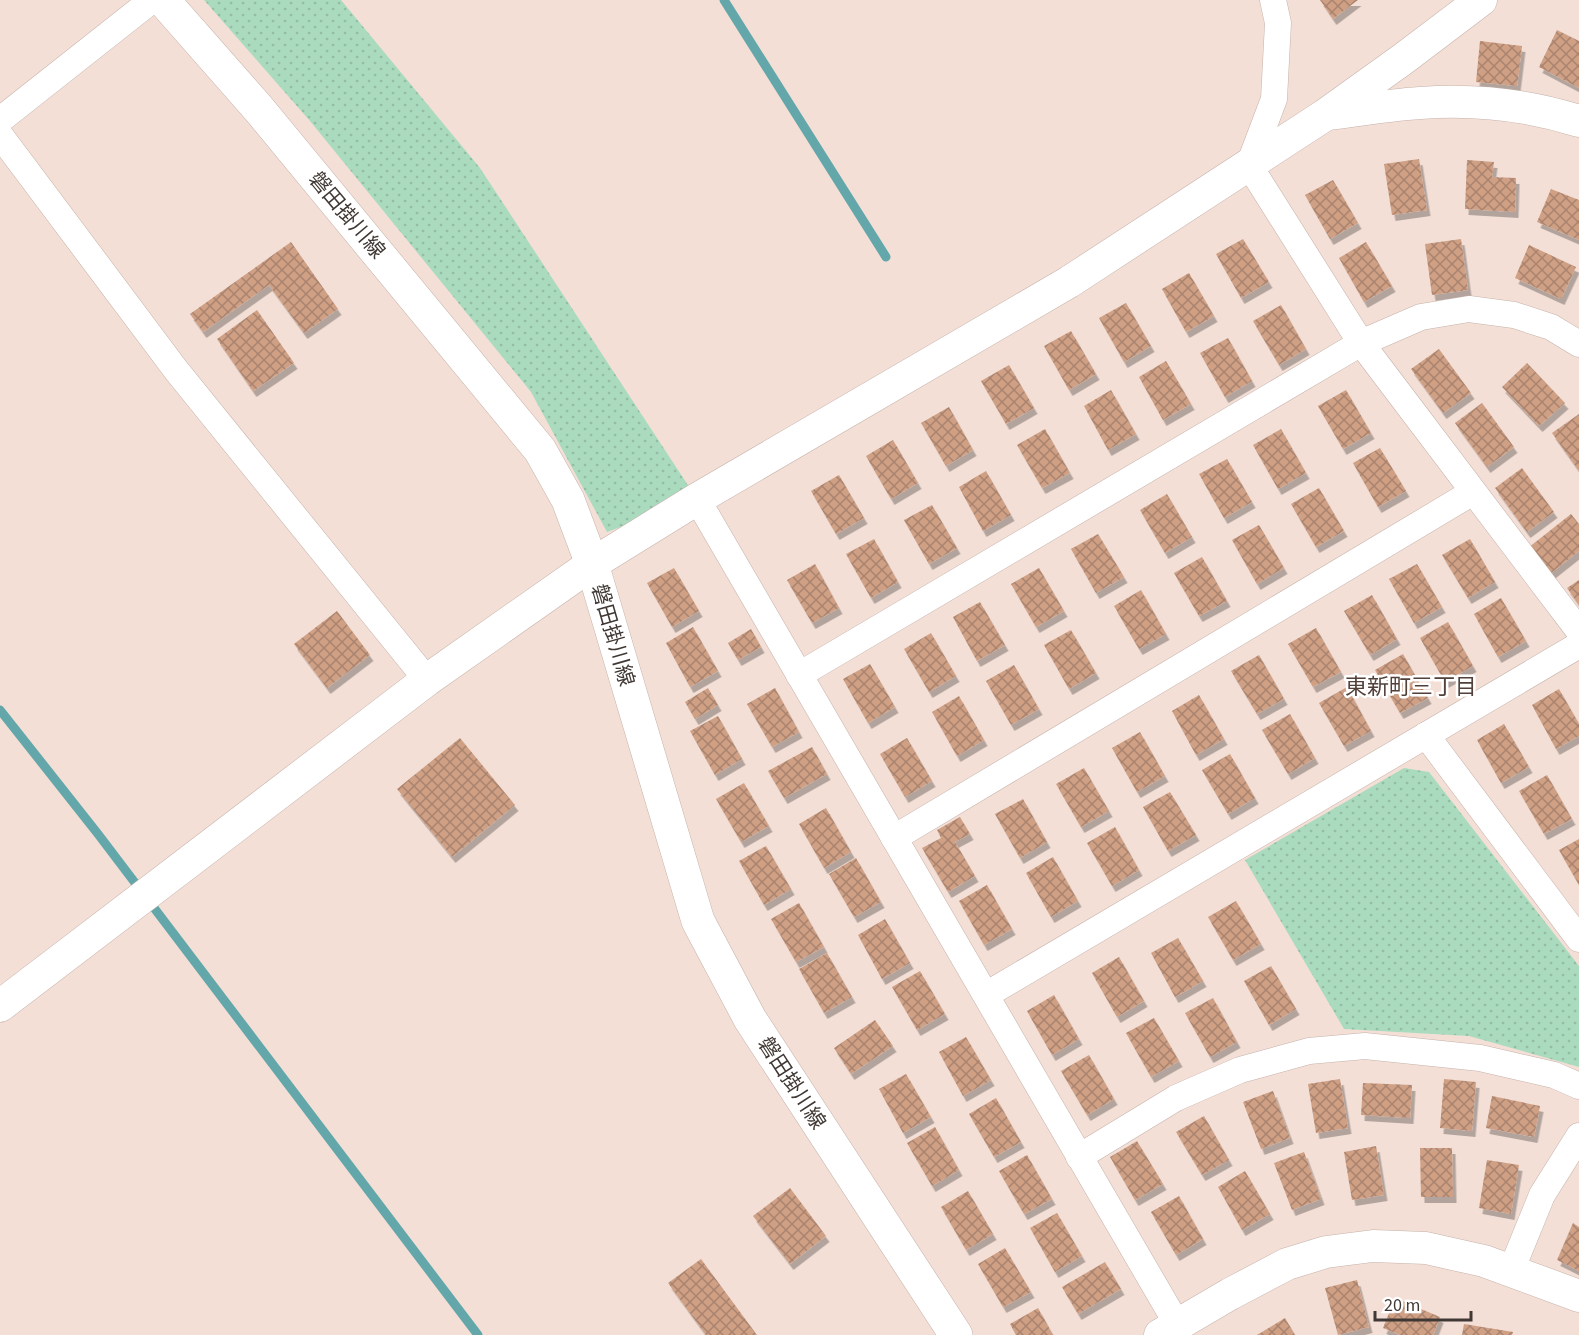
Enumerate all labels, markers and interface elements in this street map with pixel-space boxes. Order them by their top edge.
street label: 磐田掛川線 [302,165,392,265]
street label: 磐田掛川線 [584,580,642,690]
district label: 東新町三丁目 [1345,671,1477,703]
street label: 磐田掛川線 [751,1031,833,1135]
scale bar [1375,1284,1471,1322]
text: 20 m [1384,1293,1420,1318]

